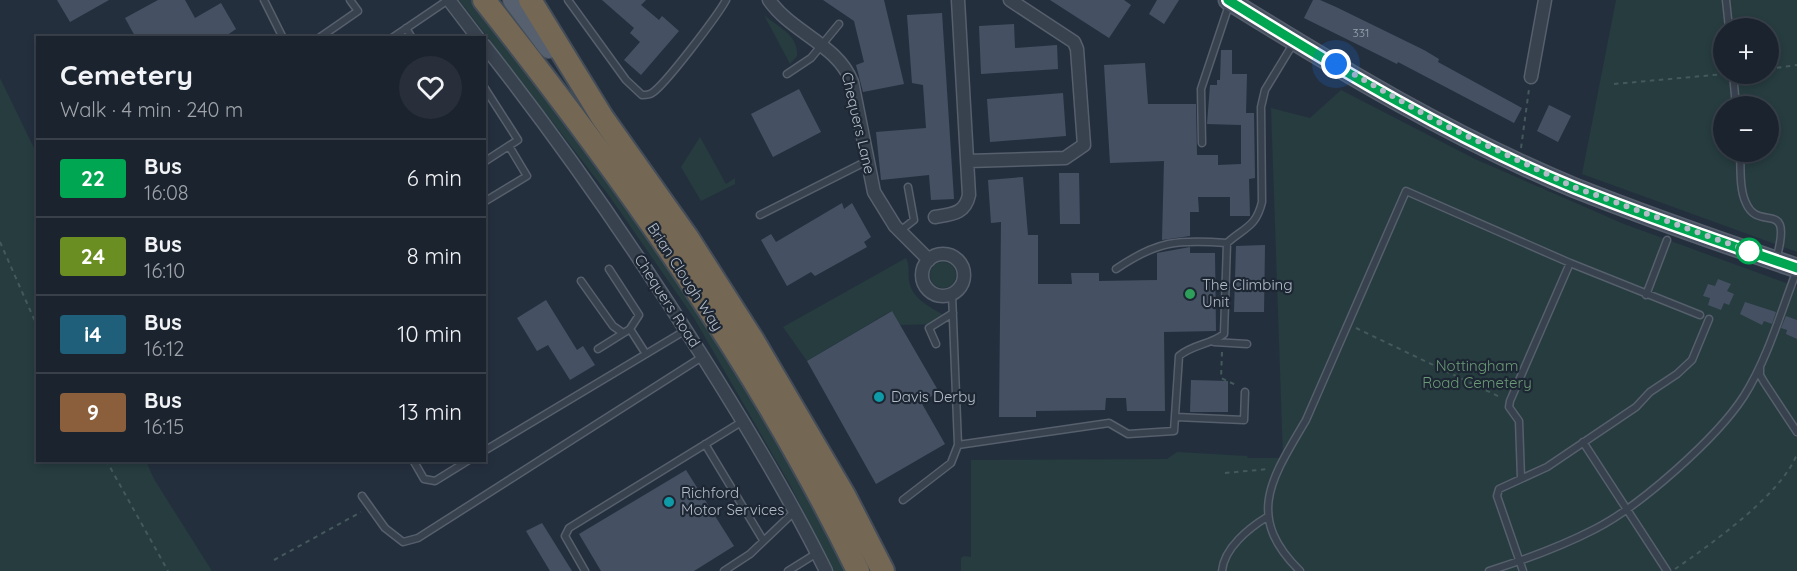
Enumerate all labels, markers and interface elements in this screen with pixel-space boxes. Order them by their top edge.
map controls [1713,18,1779,162]
button: + [1713,18,1779,84]
house number: 331 [1352,25,1370,40]
your location [1321,49,1351,79]
button: heart [399,56,462,119]
text: Cemetery [60,57,193,92]
street label: Chequers Lane [838,70,879,176]
button: − [1713,96,1779,162]
text: Walk · 4 min · 240 m [60,97,243,122]
text: Bus [144,152,182,180]
text: 6 min [407,164,462,192]
text: 22 [81,165,105,191]
text: 16:08 [144,180,189,205]
street label: Brian Clough Way [643,219,727,334]
text: Bus [144,230,182,258]
unlabelled marker [1736,238,1762,264]
text: 8 min [407,242,462,270]
text: 24 [81,243,105,269]
street label: Chequers Road [630,251,705,351]
text: 16:10 [144,258,185,283]
place label: The Climbing Unit [1202,275,1293,311]
marker: The Climbing Unit [1183,287,1197,301]
text: Bus [144,308,182,336]
text: 10 min [397,320,462,348]
text: i4 [84,321,102,347]
text: 16:12 [144,336,184,361]
park label: Nottingham Road Cemetery [1422,356,1532,392]
text: Bus [144,386,182,414]
place label: Davis Derby [891,387,976,406]
marker: Davis Derby [872,390,886,404]
text: 13 min [399,398,462,426]
text: 9 [87,399,99,425]
text: 16:15 [144,414,184,439]
place label: Richford Motor Services [681,483,784,519]
marker: Richford Motor Services [662,495,676,509]

